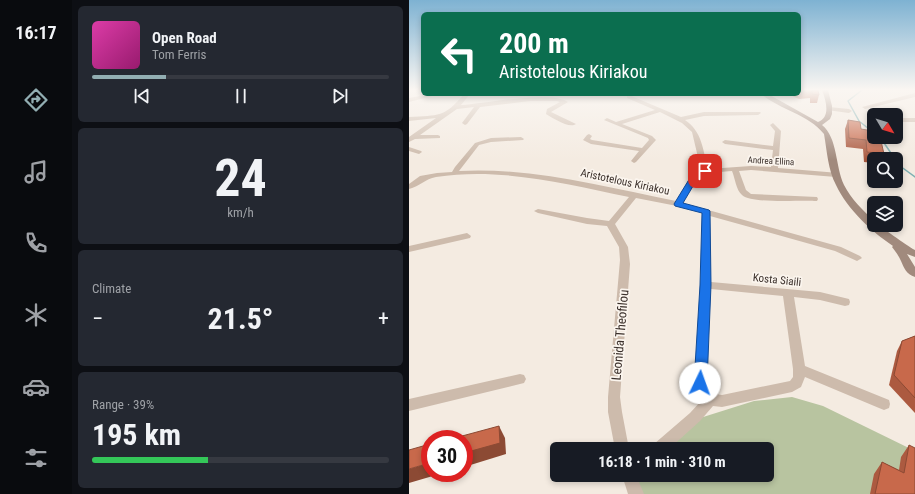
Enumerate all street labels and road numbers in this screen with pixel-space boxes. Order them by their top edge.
street label: Andrea Ellina [747,155,795,167]
street label: Aristotelous Kiriakou [579,166,671,198]
street label: Kosta Siaili [752,271,802,289]
street label: Leonida Theofilou [609,289,631,381]

